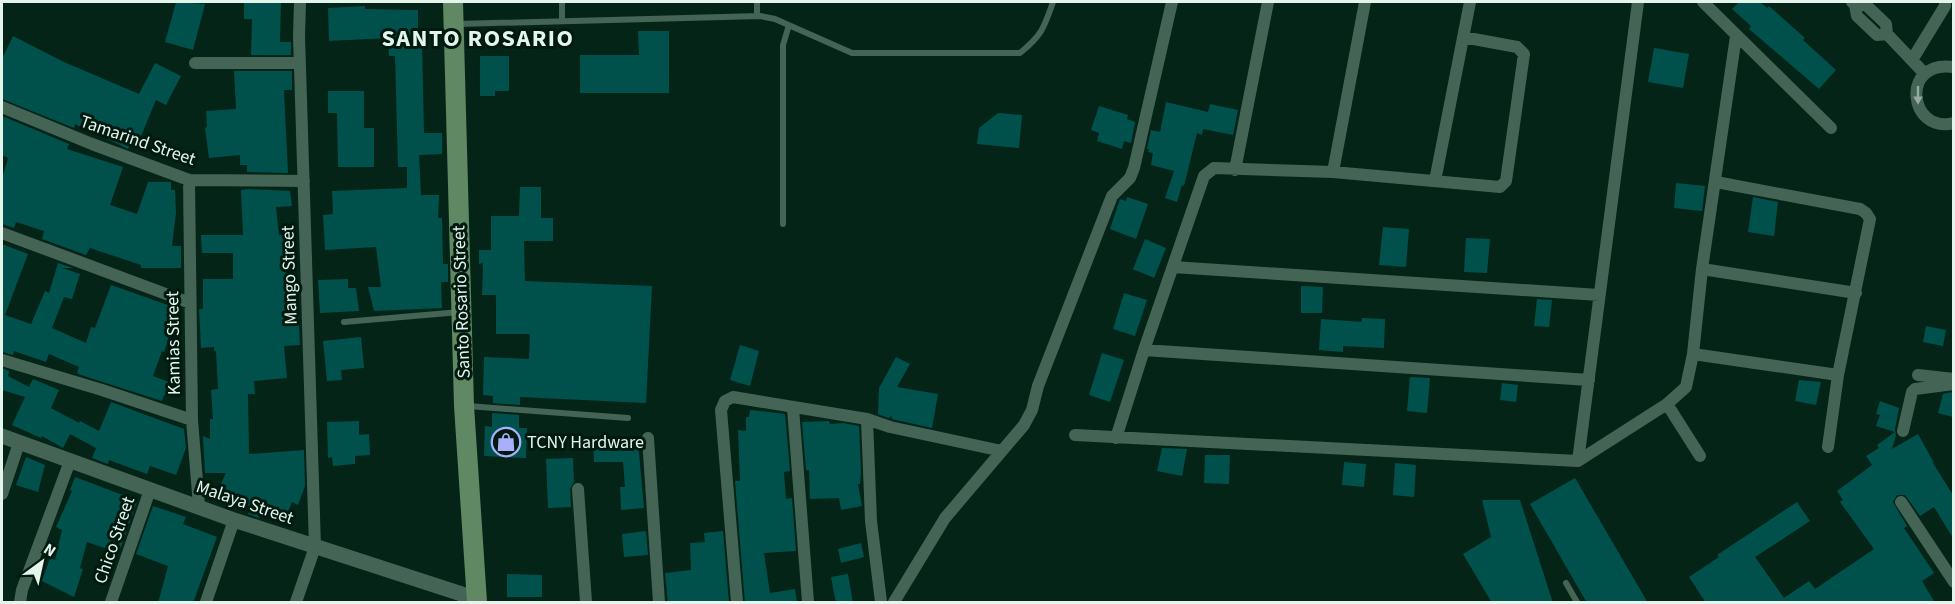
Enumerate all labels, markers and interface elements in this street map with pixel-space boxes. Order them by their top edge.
district label: SANTO ROSARIO [381,21,575,56]
one-way arrow [1913,86,1923,105]
street label: Tamarind Street [77,109,199,172]
street label: Mango Street [275,225,304,325]
street label: Santo Rosario Street [446,225,477,379]
street label: Kamias Street [160,291,187,395]
shop icon: TCNY Hardware [490,426,522,458]
place label: TCNY Hardware [527,430,644,455]
street label: Malaya Street [193,474,297,531]
street label: Chico Street [88,493,141,587]
north arrow [12,532,72,592]
text: N [39,538,60,562]

